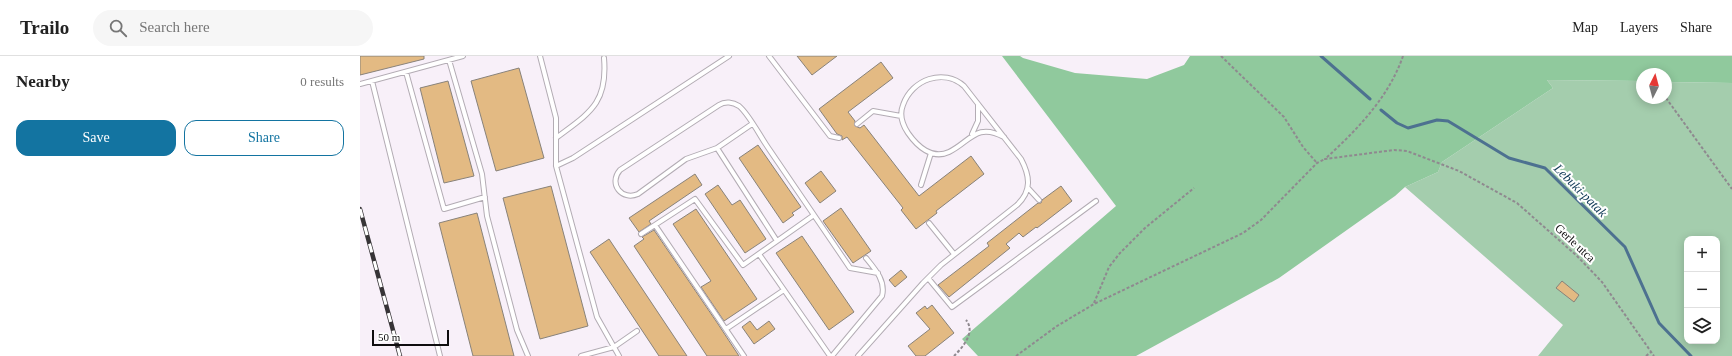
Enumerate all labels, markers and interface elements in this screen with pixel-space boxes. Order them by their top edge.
search box [93,10,373,46]
text: Trailo [20,17,69,38]
icon: search [107,17,129,39]
text: Search here [139,19,210,35]
text: Map [1572,20,1598,35]
text: Layers [1620,20,1658,35]
text: Share [1680,20,1712,35]
north arrow [1636,68,1672,104]
text: Nearby [16,72,70,91]
text: 0 results [300,74,344,89]
button: Save [16,120,176,156]
button: Share [184,120,344,156]
water label: Lebuki-patak [1550,160,1610,220]
street label: Gerle utca [1552,221,1598,266]
map controls [1684,236,1720,344]
button: + [1684,236,1720,272]
button: − [1684,272,1720,308]
button: layers [1684,308,1720,344]
scale bar [372,328,449,347]
text: 50 m [378,331,400,343]

